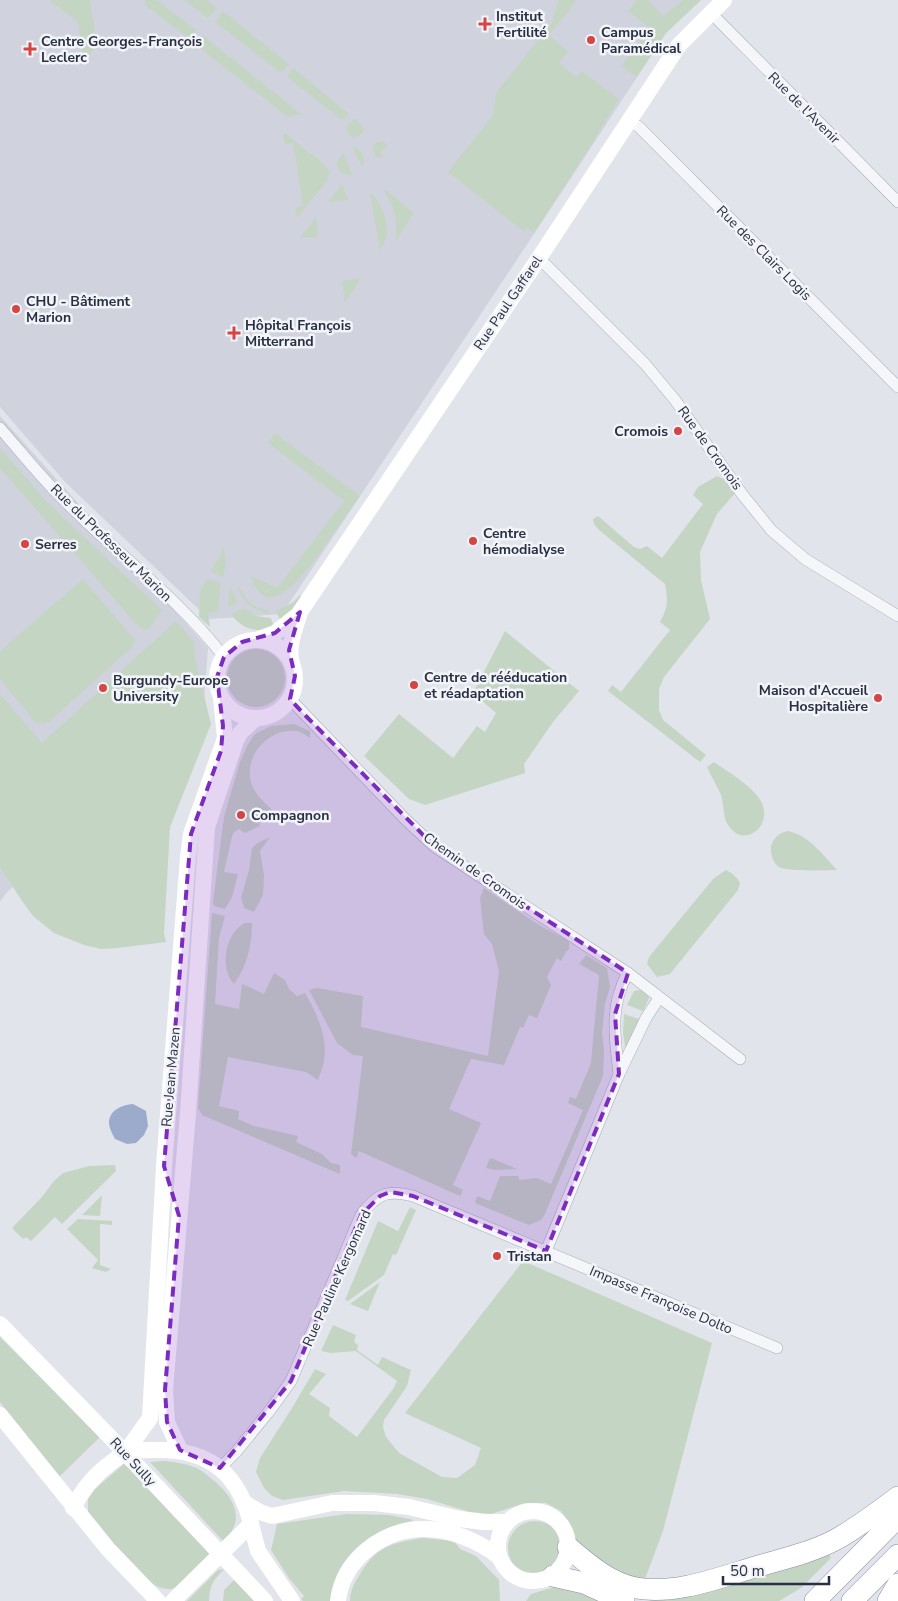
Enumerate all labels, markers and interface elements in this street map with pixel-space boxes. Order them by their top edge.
place label: Institut Fertilité [496,7,547,42]
marker: Institut Fertilité [478,17,492,31]
place label: Campus Paramédical [601,23,682,58]
place label: Centre Georges-François Leclerc [41,32,202,67]
marker: Campus Paramédical [585,34,597,46]
marker: Centre Georges-François Leclerc [23,42,37,56]
street label: Rue de l'Avenir [764,68,844,148]
street label: Rue des Clairs Logis [712,201,816,305]
street label: Rue Paul Gaffarel [469,251,547,354]
place label: CHU - Bâtiment Marion [26,292,131,327]
marker: CHU - Bâtiment Marion [10,303,22,315]
place label: Hôpital François Mitterrand [245,316,351,351]
marker: Hôpital François Mitterrand [227,326,241,340]
street label: Rue de Cromois [673,402,747,494]
place label: Cromois [614,422,668,441]
marker: Cromois [672,425,684,437]
street label: Rue du Professeur Marion [46,480,176,606]
place label: Centre hémodialyse [483,524,565,559]
place label: Serres [35,535,77,554]
marker: Centre hémodialyse [467,535,479,547]
marker: Serres [19,538,31,550]
place label: Centre de rééducation et réadaptation [424,668,567,703]
place label: Burgundy-Europe University [113,671,229,706]
marker: Centre de rééducation et réadaptation [408,679,420,691]
place label: Maison d'Accueil Hospitalière [759,681,869,716]
marker: Burgundy-Europe University [97,682,109,694]
marker: Maison d'Accueil Hospitalière [872,692,884,704]
place label: Compagnon [251,806,329,825]
marker: Compagnon [235,809,247,821]
street label: Chemin de Cromois [419,828,531,914]
street label: Rue Jean Mazen [157,1026,185,1128]
street label: Rue Pauline Kergomard [298,1207,376,1349]
place label: Tristan [507,1247,552,1266]
marker: Tristan [491,1250,503,1262]
street label: Impasse Françoise Dolto [587,1261,736,1339]
street label: Rue Sully [106,1434,161,1491]
scale bar [723,1554,829,1586]
text: 50 m [730,1561,765,1581]

